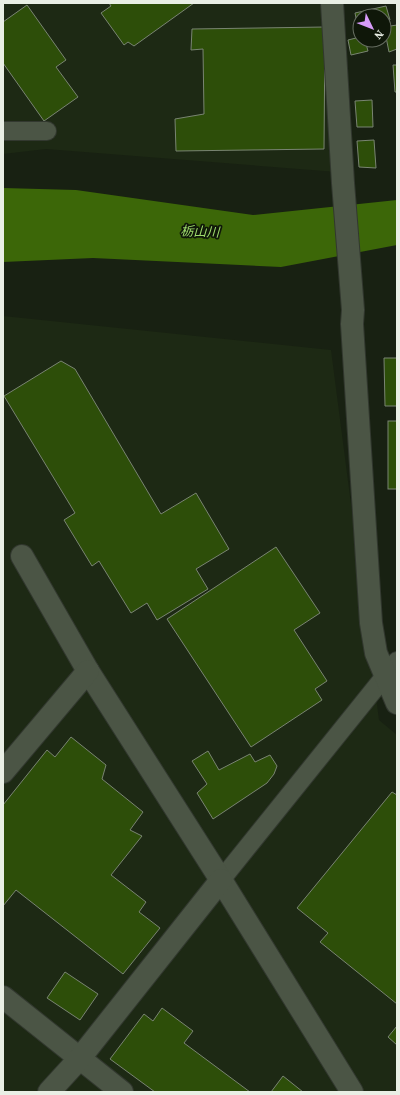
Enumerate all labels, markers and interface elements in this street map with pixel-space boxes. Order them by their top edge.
north arrow [352,8,392,48]
text: N [371,26,387,43]
water label: 栃山川 [180,222,222,241]

